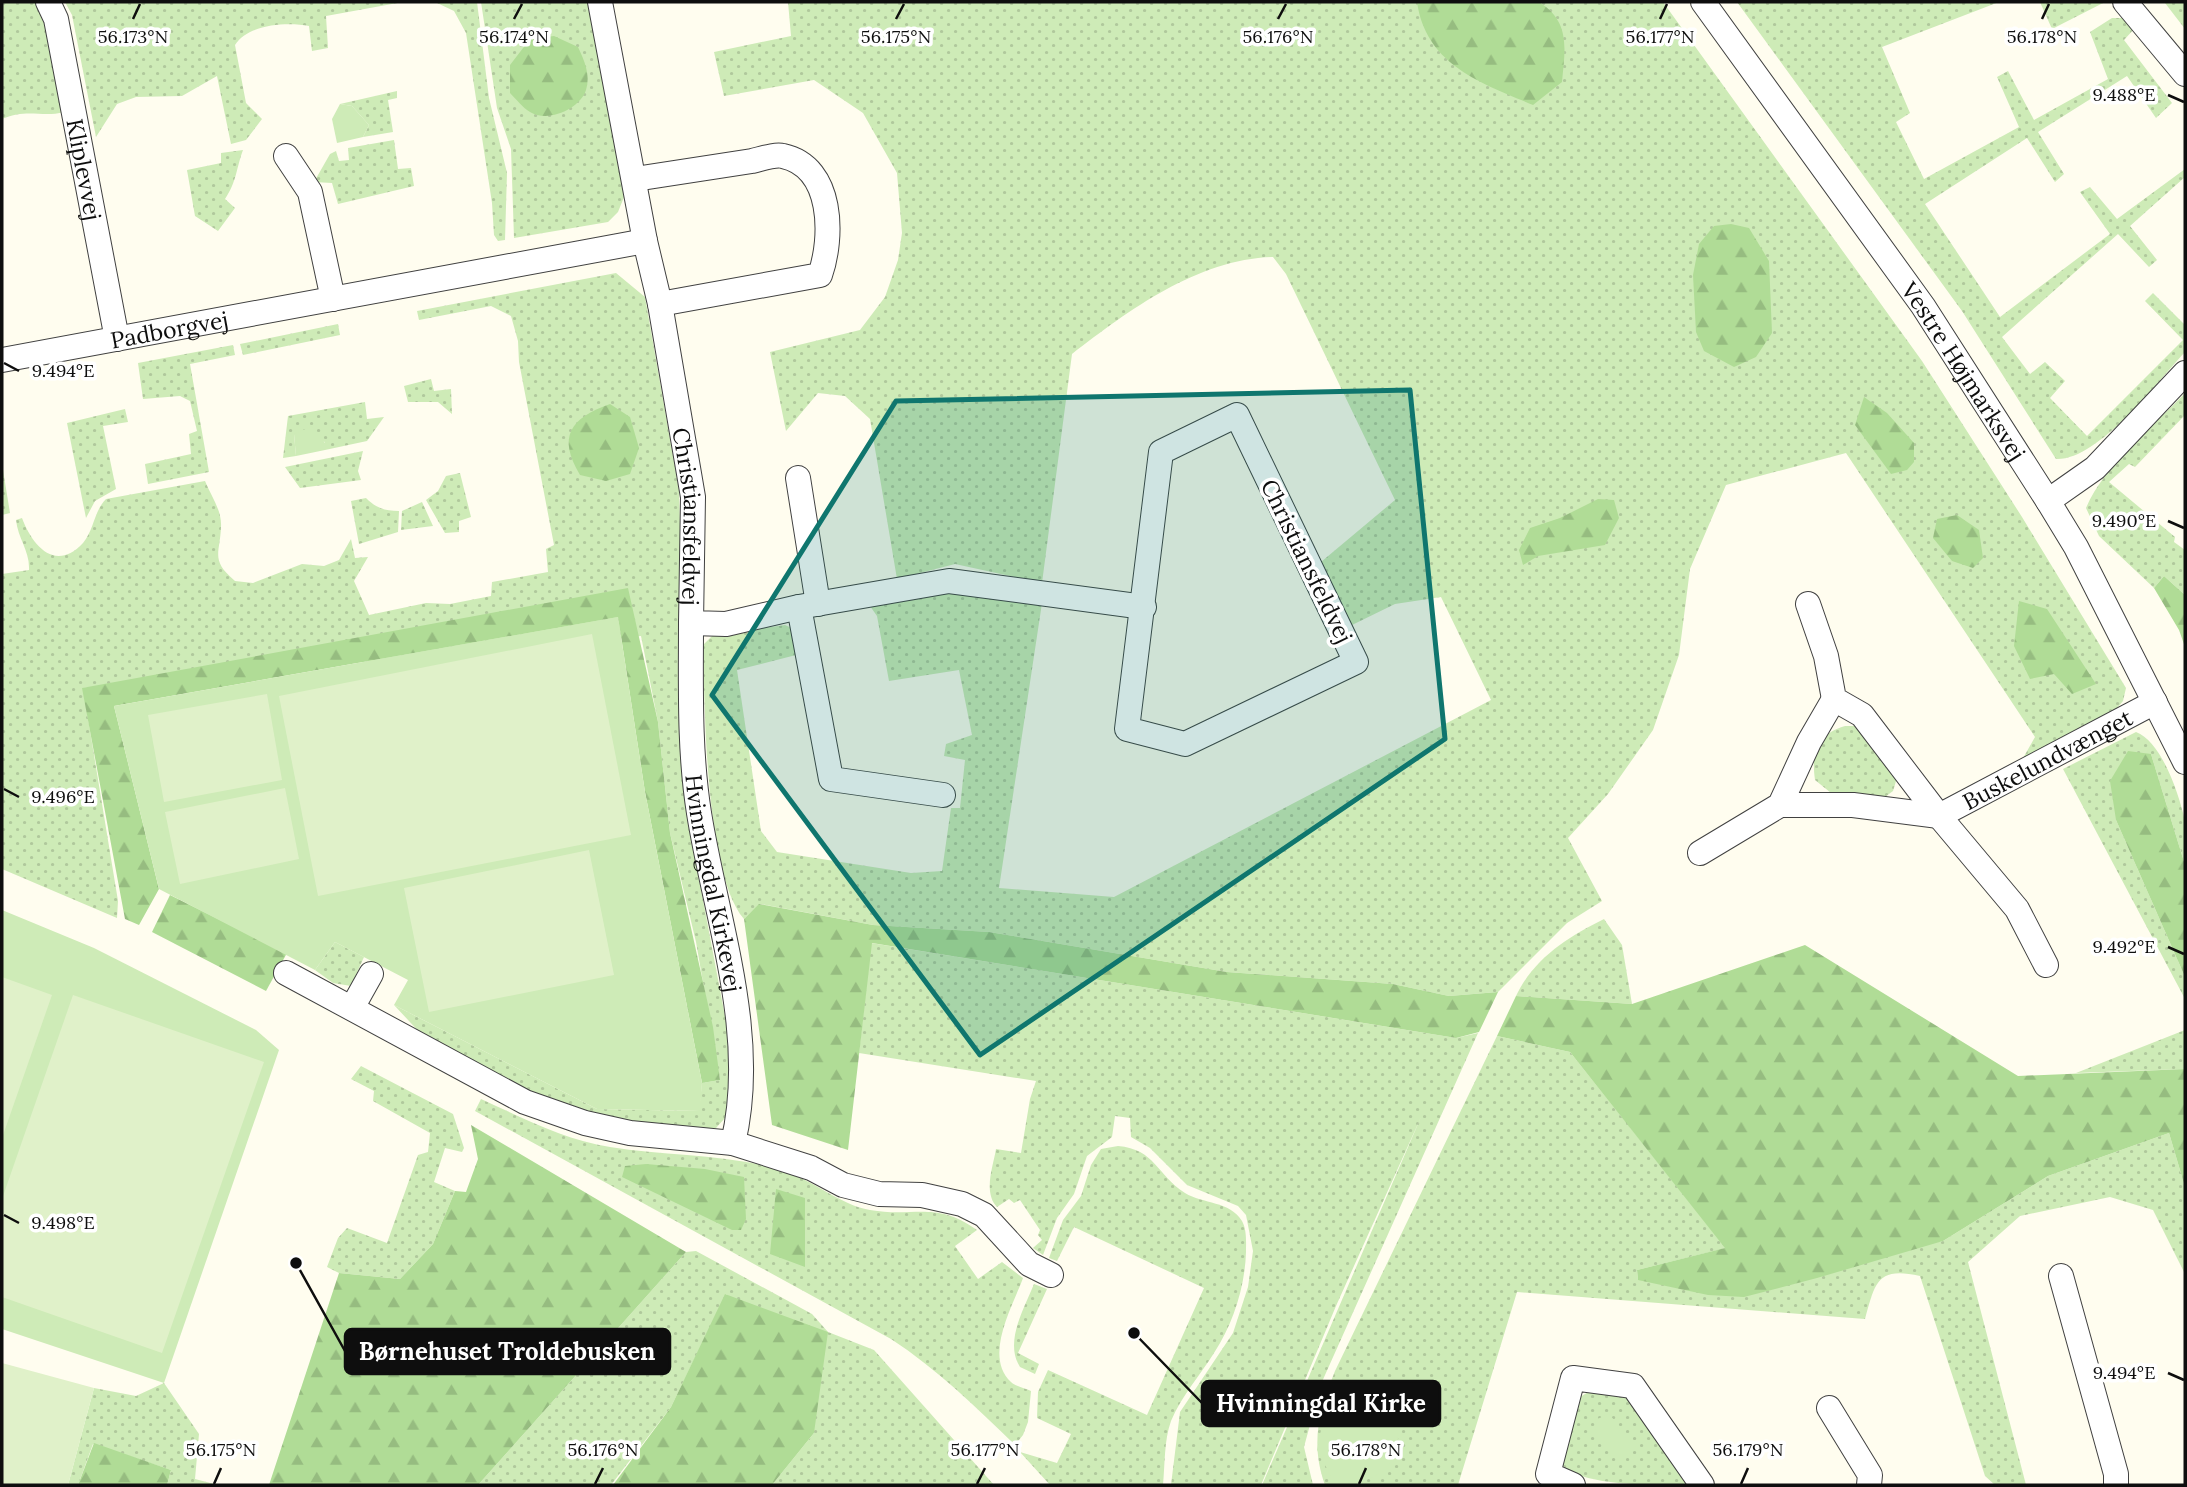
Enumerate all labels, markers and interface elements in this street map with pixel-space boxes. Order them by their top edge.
text: 56.173°N [98,25,168,48]
text: 56.174°N [479,25,549,48]
text: 56.175°N [861,25,931,48]
text: 56.176°N [1243,25,1313,48]
text: 56.177°N [1626,25,1694,48]
text: 56.178°N [2007,25,2077,48]
text: 9.488°E [2092,83,2156,106]
street label: Kliplevvej [61,116,109,223]
street label: Vestre Højmarksvej [1895,275,2032,465]
street label: Padborgvej [108,304,230,354]
text: 9.494°E [32,359,94,382]
street label: Christiansfeldvej [667,425,708,606]
street label: Christiansfeldvej [1255,474,1359,648]
text: 9.490°E [2092,509,2156,532]
street label: Buskelundvænget [1957,702,2137,816]
street label: Hvinningdal Kirkevej [680,773,749,994]
text: 9.496°E [31,785,95,808]
text: 9.492°E [2093,935,2155,958]
text: 9.498°E [31,1211,95,1234]
callout: Børnehuset Troldebusken [345,1329,670,1374]
text: Børnehuset Troldebusken [359,1336,655,1367]
text: 9.494°E [2093,1361,2155,1384]
callout: Hvinningdal Kirke [1202,1381,1440,1426]
text: Hvinningdal Kirke [1216,1388,1426,1419]
text: 56.175°N [186,1438,256,1461]
text: 56.176°N [568,1438,638,1461]
text: 56.177°N [951,1438,1019,1461]
text: 56.178°N [1331,1438,1401,1461]
text: 56.179°N [1713,1438,1783,1461]

